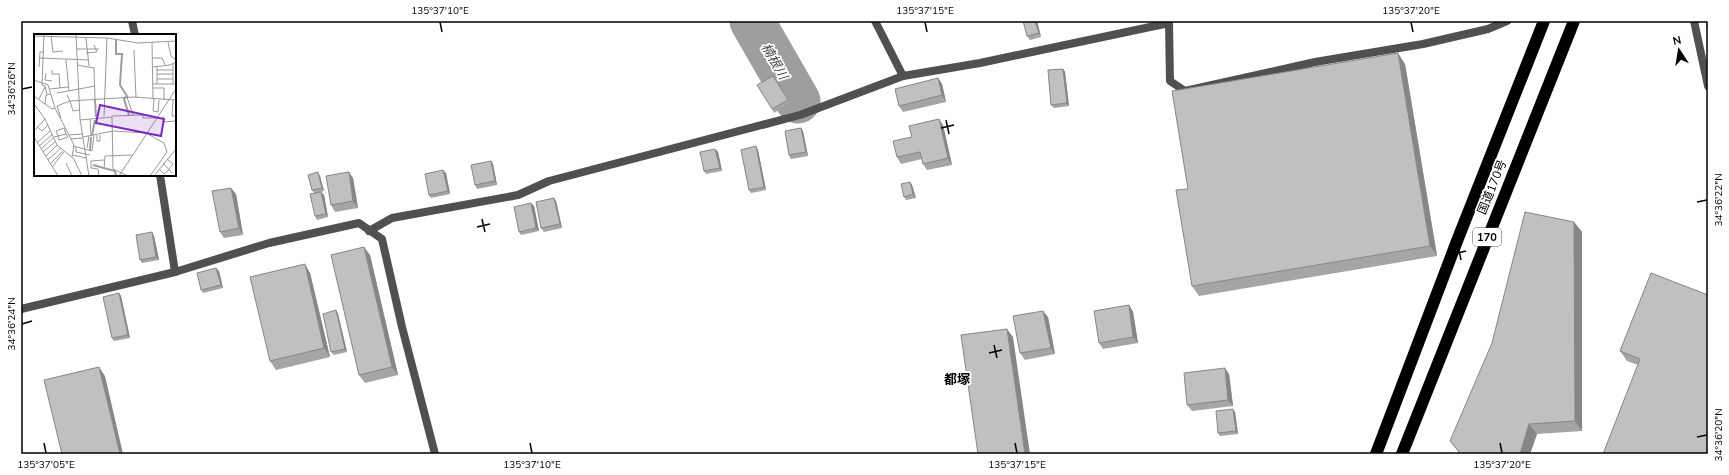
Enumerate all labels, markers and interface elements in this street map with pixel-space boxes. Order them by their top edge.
text: 135°37'10"E [411,4,469,18]
text: 135°37'15"E [896,4,954,18]
text: 135°37'20"E [1382,4,1440,18]
north arrow [1659,30,1699,70]
text: N [1671,33,1683,49]
inset map [34,34,176,176]
water label: 楠根川 [757,40,793,85]
text: 34°36'26"N [5,62,19,116]
street label: 国道170号 [1474,157,1510,217]
text: 34°36'22"N [1712,173,1726,227]
road number: 170 [1473,228,1501,246]
text: 34°36'24"N [5,297,19,351]
district label: 都塚 [944,371,970,389]
text: 34°36'20"N [1712,408,1726,462]
text: 135°37'05"E [17,458,75,472]
text: 135°37'10"E [503,458,561,472]
text: 135°37'15"E [988,458,1046,472]
text: 135°37'20"E [1473,458,1531,472]

